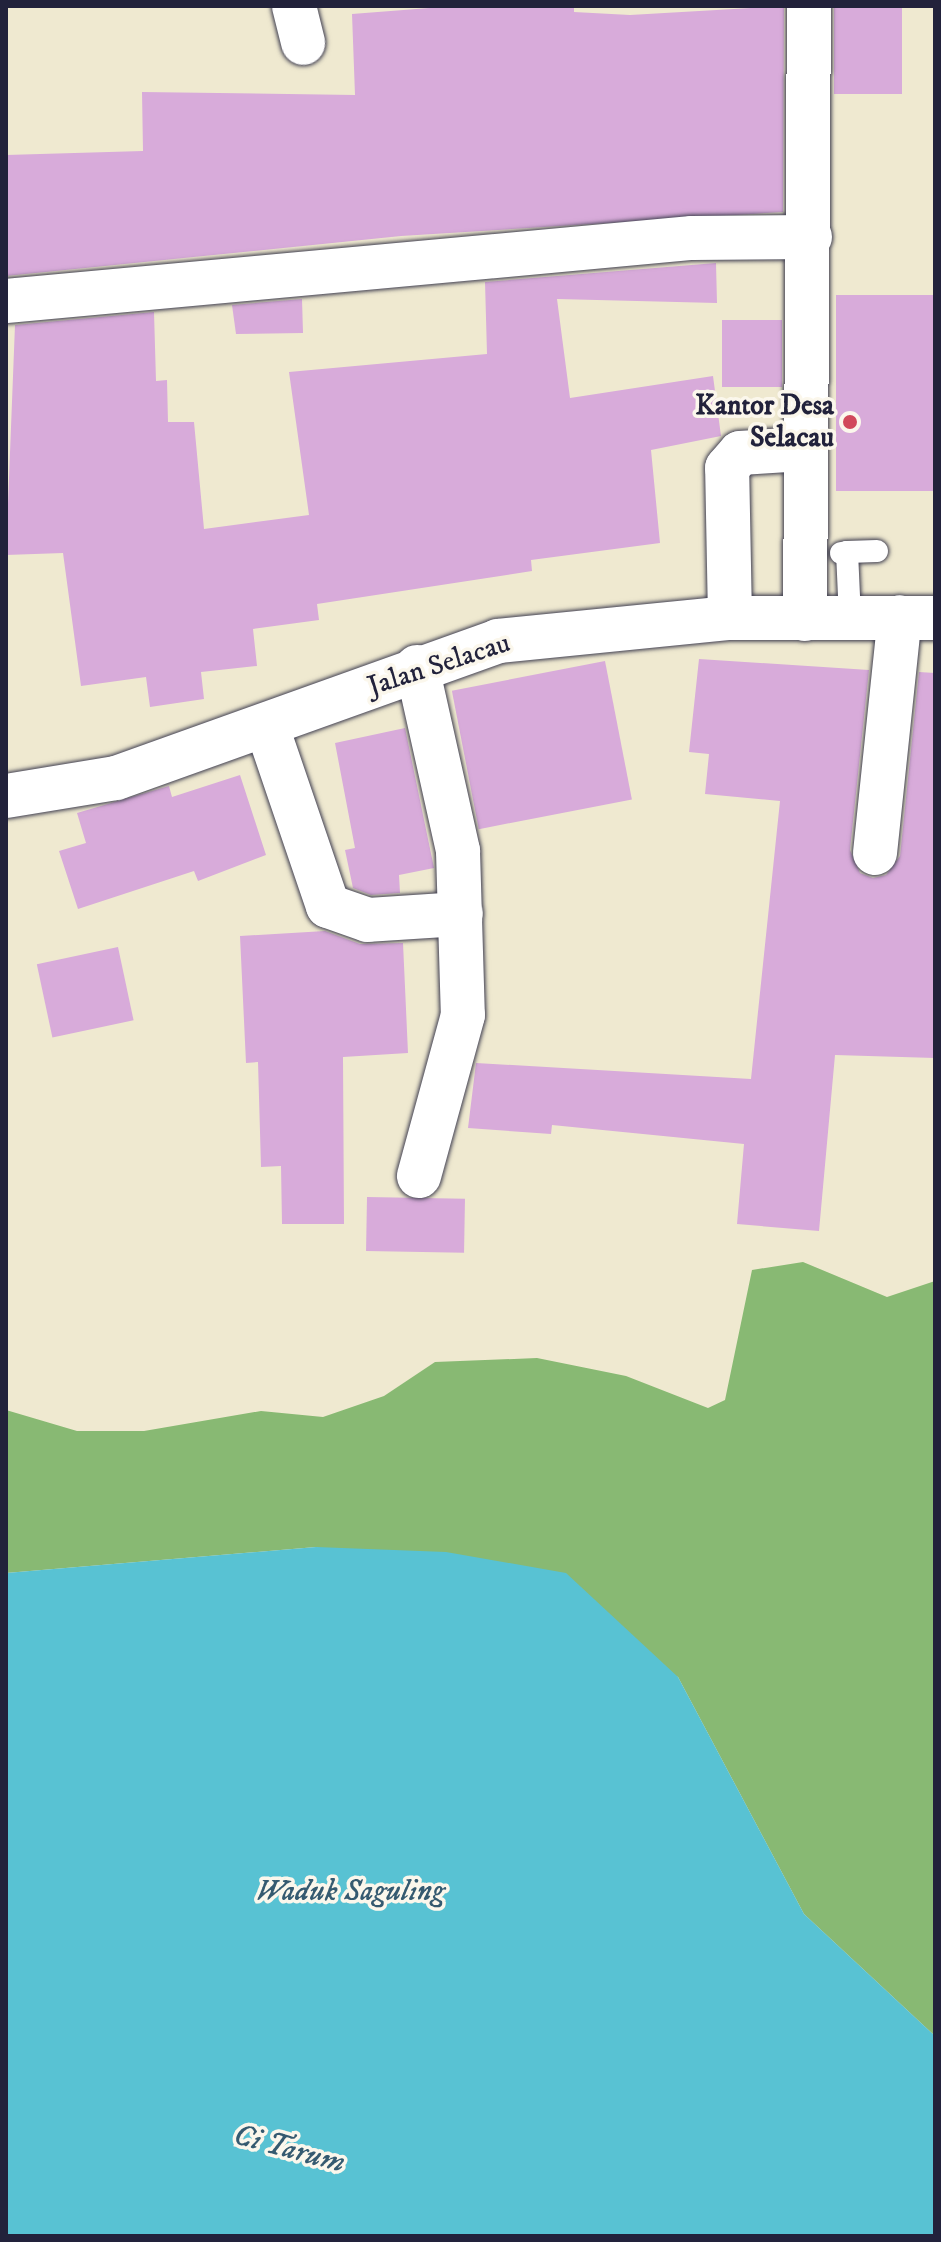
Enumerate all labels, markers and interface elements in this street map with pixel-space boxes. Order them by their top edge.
place label: Kantor Desa Selacau [695,389,834,455]
marker: Kantor Desa Selacau [841,413,859,431]
street label: Jalan Selacau [364,626,514,704]
water label: Waduk Saguling [256,1874,444,1910]
water label: Ci Tarum [229,2118,349,2182]

